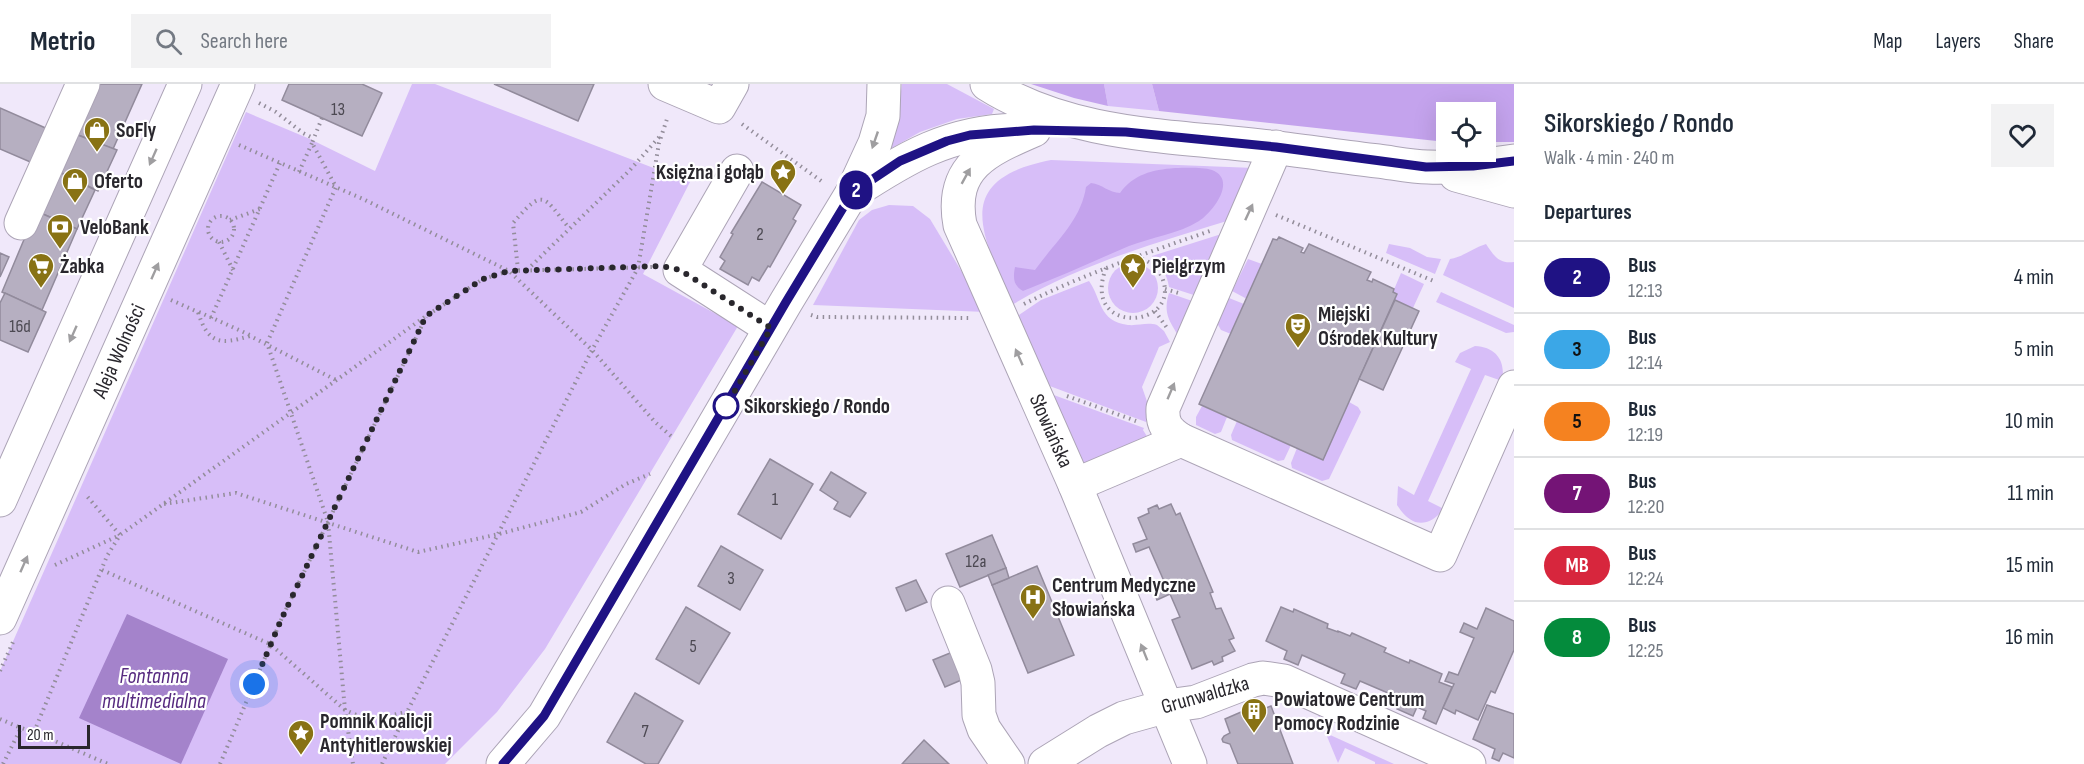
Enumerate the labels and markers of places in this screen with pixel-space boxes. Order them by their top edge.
shop icon: SoFly [82,115,112,153]
place label: SoFly [116,118,157,143]
place icon: Księżna i gołąb [768,157,798,195]
place label: Księżna i gołąb [656,160,764,185]
shop icon: Oferto [60,166,90,204]
place label: Oferto [94,169,143,194]
bank icon: VeloBank [45,212,75,250]
place label: VeloBank [80,215,149,240]
supermarket icon: Żabka [26,251,56,289]
place icon: Pielgrzym [1118,251,1148,289]
place label: Żabka [60,254,104,279]
place label: Pielgrzym [1152,254,1225,279]
place label: Miejski Ośrodek Kultury [1318,302,1438,351]
theatre icon: Miejski Ośrodek Kultury [1283,311,1313,349]
marker: Sikorskiego / Rondo [713,393,739,419]
place label: Sikorskiego / Rondo [744,394,890,419]
place label: Centrum Medyczne Słowiańska [1052,573,1196,622]
hospital icon: Centrum Medyczne Słowiańska [1018,582,1048,620]
place label: Powiatowe Centrum Pomocy Rodzinie [1274,687,1424,736]
building icon: Powiatowe Centrum Pomocy Rodzinie [1239,696,1269,734]
place label: Pomnik Koalicji Antyhitlerowskiej [319,709,452,758]
place icon: Pomnik Koalicji Antyhitlerowskiej [286,718,316,756]

